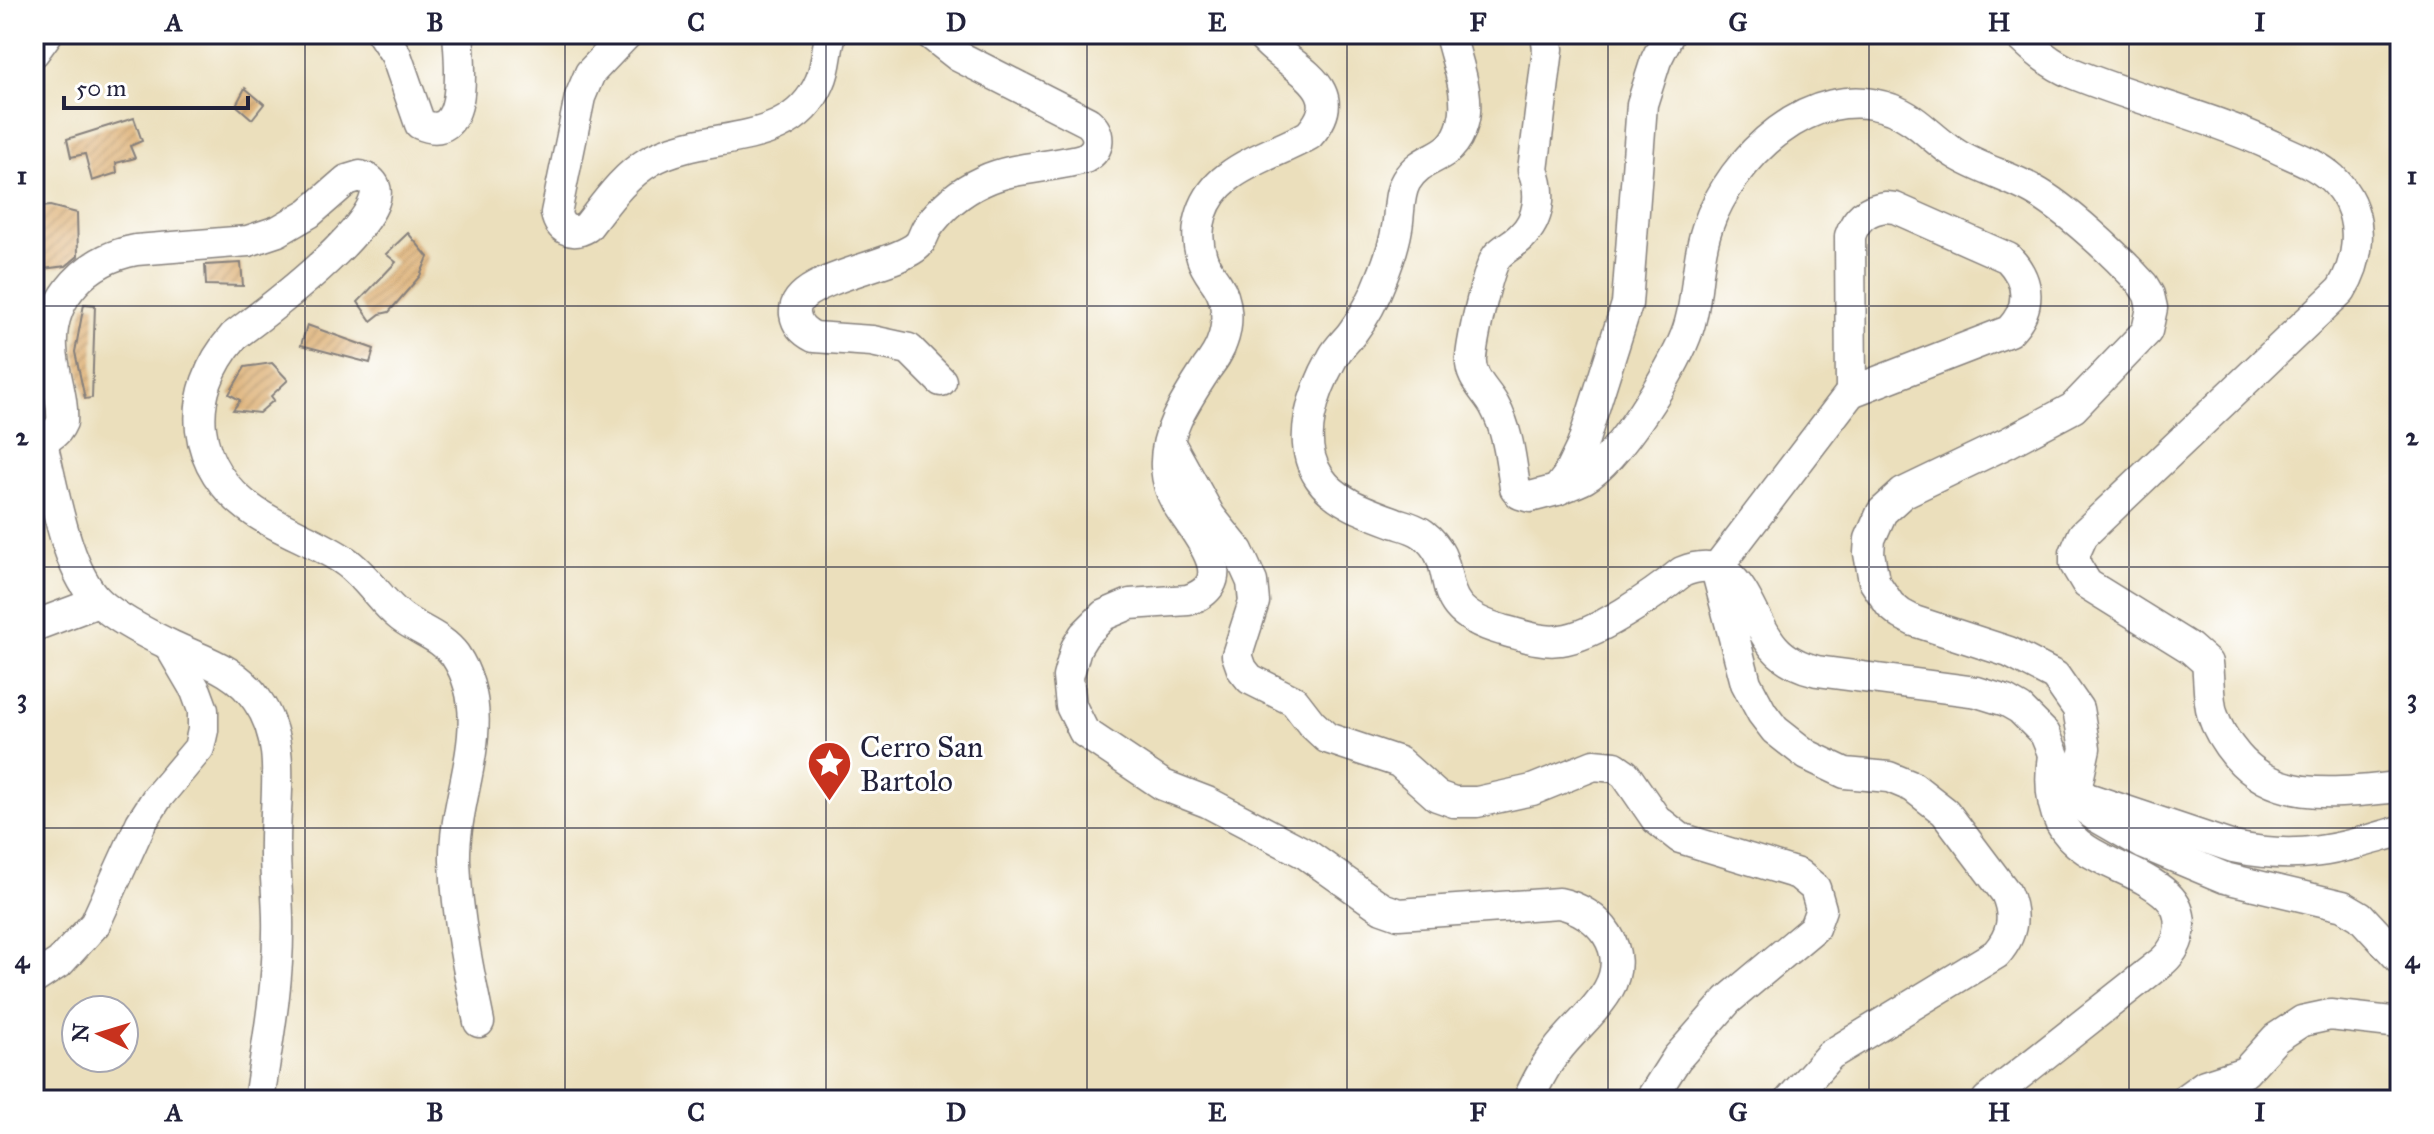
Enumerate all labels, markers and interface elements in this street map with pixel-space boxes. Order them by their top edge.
text: A [163,6,183,38]
text: B [426,6,444,38]
text: C [687,6,705,38]
text: D [946,6,966,38]
text: E [1208,6,1227,38]
text: F [1470,6,1487,38]
text: G [1728,6,1748,38]
text: H [1988,6,2011,38]
text: I [2254,6,2266,38]
scale bar [64,60,248,110]
text: 50 m [76,73,126,103]
text: 1 [17,159,27,191]
text: 1 [2407,159,2417,191]
text: 2 [16,420,30,452]
text: 2 [2406,420,2420,452]
text: 3 [17,682,27,714]
text: 3 [2407,682,2417,714]
place label: Cerro San Bartolo [860,729,983,799]
place icon: Cerro San Bartolo [805,740,853,803]
text: 4 [15,943,31,975]
text: 4 [2405,943,2421,975]
north arrow [60,994,140,1074]
text: N [66,1022,95,1043]
text: A [163,1096,183,1128]
text: B [426,1096,444,1128]
text: C [687,1096,705,1128]
text: D [946,1096,966,1128]
text: E [1208,1096,1227,1128]
text: F [1470,1096,1487,1128]
text: G [1728,1096,1748,1128]
text: H [1988,1096,2011,1128]
text: I [2254,1096,2266,1128]

